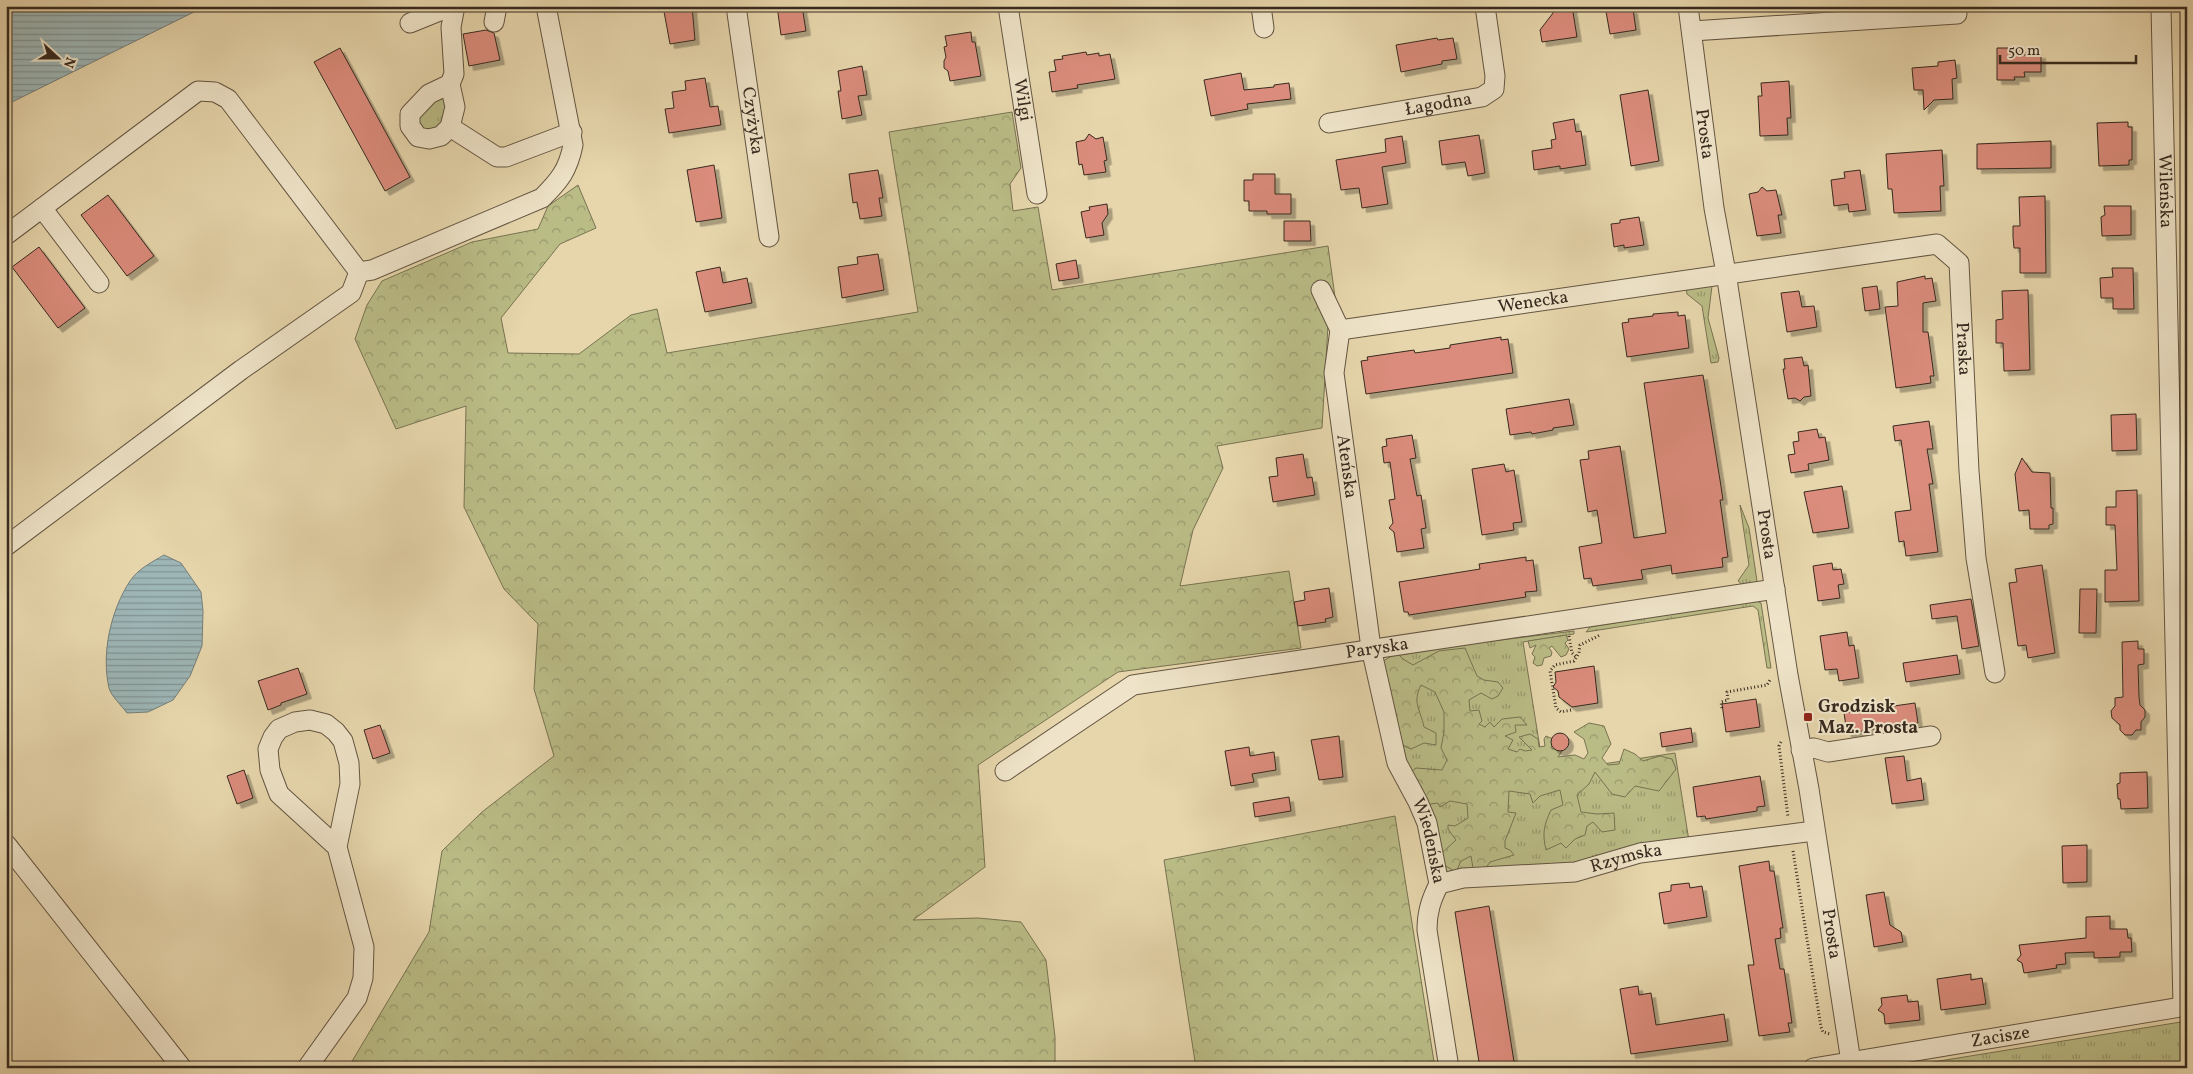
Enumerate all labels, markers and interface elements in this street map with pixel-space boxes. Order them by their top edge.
north arrow [32,32,82,82]
scale bar [2000,32,2137,64]
text: 50 m [2008,41,2040,62]
text: N [58,54,79,70]
street label: Wilgi [1007,77,1038,123]
street label: Czyżyka [735,85,770,156]
street label: Łagodna [1403,86,1474,122]
street label: Prosta [1689,107,1720,161]
street label: Wileńska [2152,154,2178,228]
street label: Wenecka [1496,285,1570,320]
street label: Praska [1949,321,1977,376]
street label: Ateńska [1330,433,1363,500]
street label: Prosta [1750,507,1782,561]
street label: Paryska [1344,631,1410,666]
place label: Grodzisk Maz. Prosta [1818,695,1918,741]
marker: Grodzisk Maz. Prosta [1802,711,1814,723]
street label: Wiedeńska [1405,794,1451,886]
street label: Rzymska [1587,838,1664,879]
street label: Prosta [1815,907,1847,961]
street label: Zacisze [1969,1020,2032,1054]

